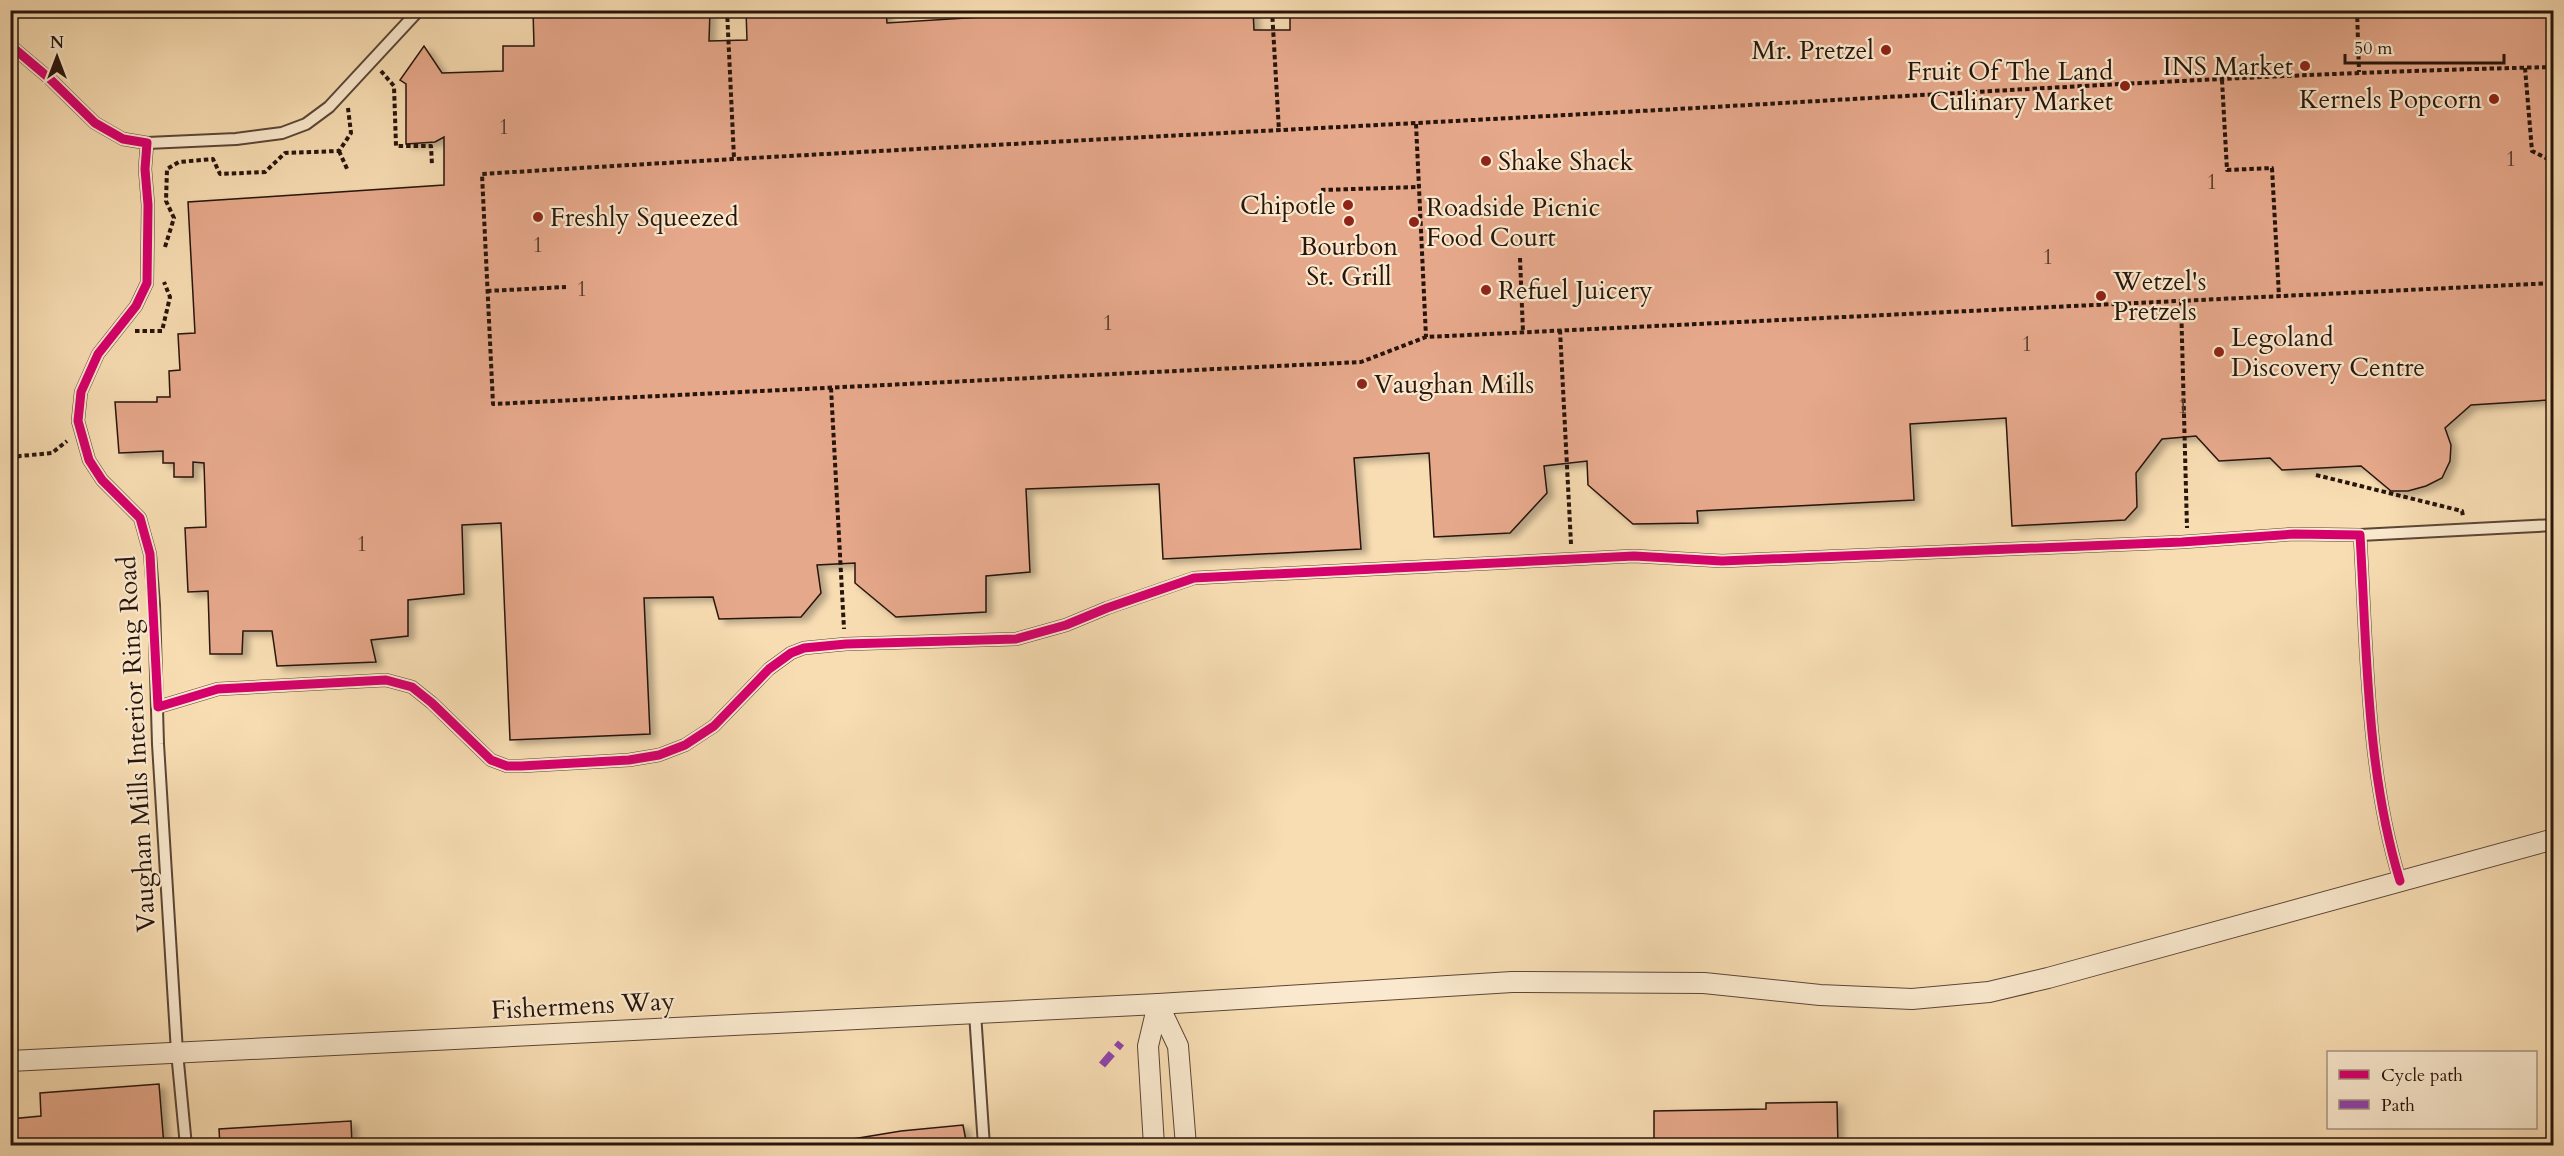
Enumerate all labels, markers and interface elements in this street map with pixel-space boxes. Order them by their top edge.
north arrow [27,27,87,87]
scale bar [2345,27,2504,65]
text: N [50,32,64,54]
place label: Mr. Pretzel [1752,33,1874,68]
text: 50 m [2354,36,2393,61]
marker: Mr. Pretzel [1879,43,1893,57]
place label: INS Market [2163,49,2293,84]
place label: Fruit Of The Land Culinary Market [1907,54,2113,119]
marker: INS Market [2298,59,2312,73]
marker: Fruit Of The Land Culinary Market [2118,79,2132,93]
place label: Kernels Popcorn [2299,82,2482,117]
marker: Kernels Popcorn [2487,92,2501,106]
house number: 1 [498,112,510,142]
place label: Shake Shack [1498,144,1634,179]
house number: 1 [2505,144,2517,174]
marker: Shake Shack [1479,154,1493,168]
house number: 1 [2206,167,2218,197]
place label: Chipotle [1240,188,1336,223]
place label: Roadside Picnic Food Court [1426,190,1600,255]
marker: Chipotle [1341,198,1355,212]
place label: Freshly Squeezed [550,200,739,235]
marker: Freshly Squeezed [531,210,545,224]
marker: Bourbon St. Grill [1342,214,1356,228]
marker: Roadside Picnic Food Court [1407,215,1421,229]
place label: Bourbon St. Grill [1300,229,1398,294]
house number: 1 [532,230,544,260]
house number: 1 [2042,242,2054,272]
place label: Wetzel's Pretzels [2112,264,2206,329]
place label: Refuel Juicery [1498,273,1653,308]
house number: 1 [576,274,588,304]
marker: Refuel Juicery [1479,283,1493,297]
marker: Wetzel's Pretzels [2094,289,2108,303]
house number: 1 [1102,308,1114,338]
place label: Legoland Discovery Centre [2231,320,2425,385]
house number: 1 [2021,329,2033,359]
marker: Legoland Discovery Centre [2212,345,2226,359]
place label: Vaughan Mills [1374,367,1534,402]
marker: Vaughan Mills [1355,377,1369,391]
house number: 1 [2177,391,2189,421]
house number: 1 [356,529,368,559]
street label: Vaughan Mills Interior Ring Road [109,555,164,933]
street label: Fishermens Way [490,983,676,1028]
legend [2327,1051,2537,1129]
text: Cycle path [2381,1063,2463,1088]
text: Path [2381,1093,2415,1118]

